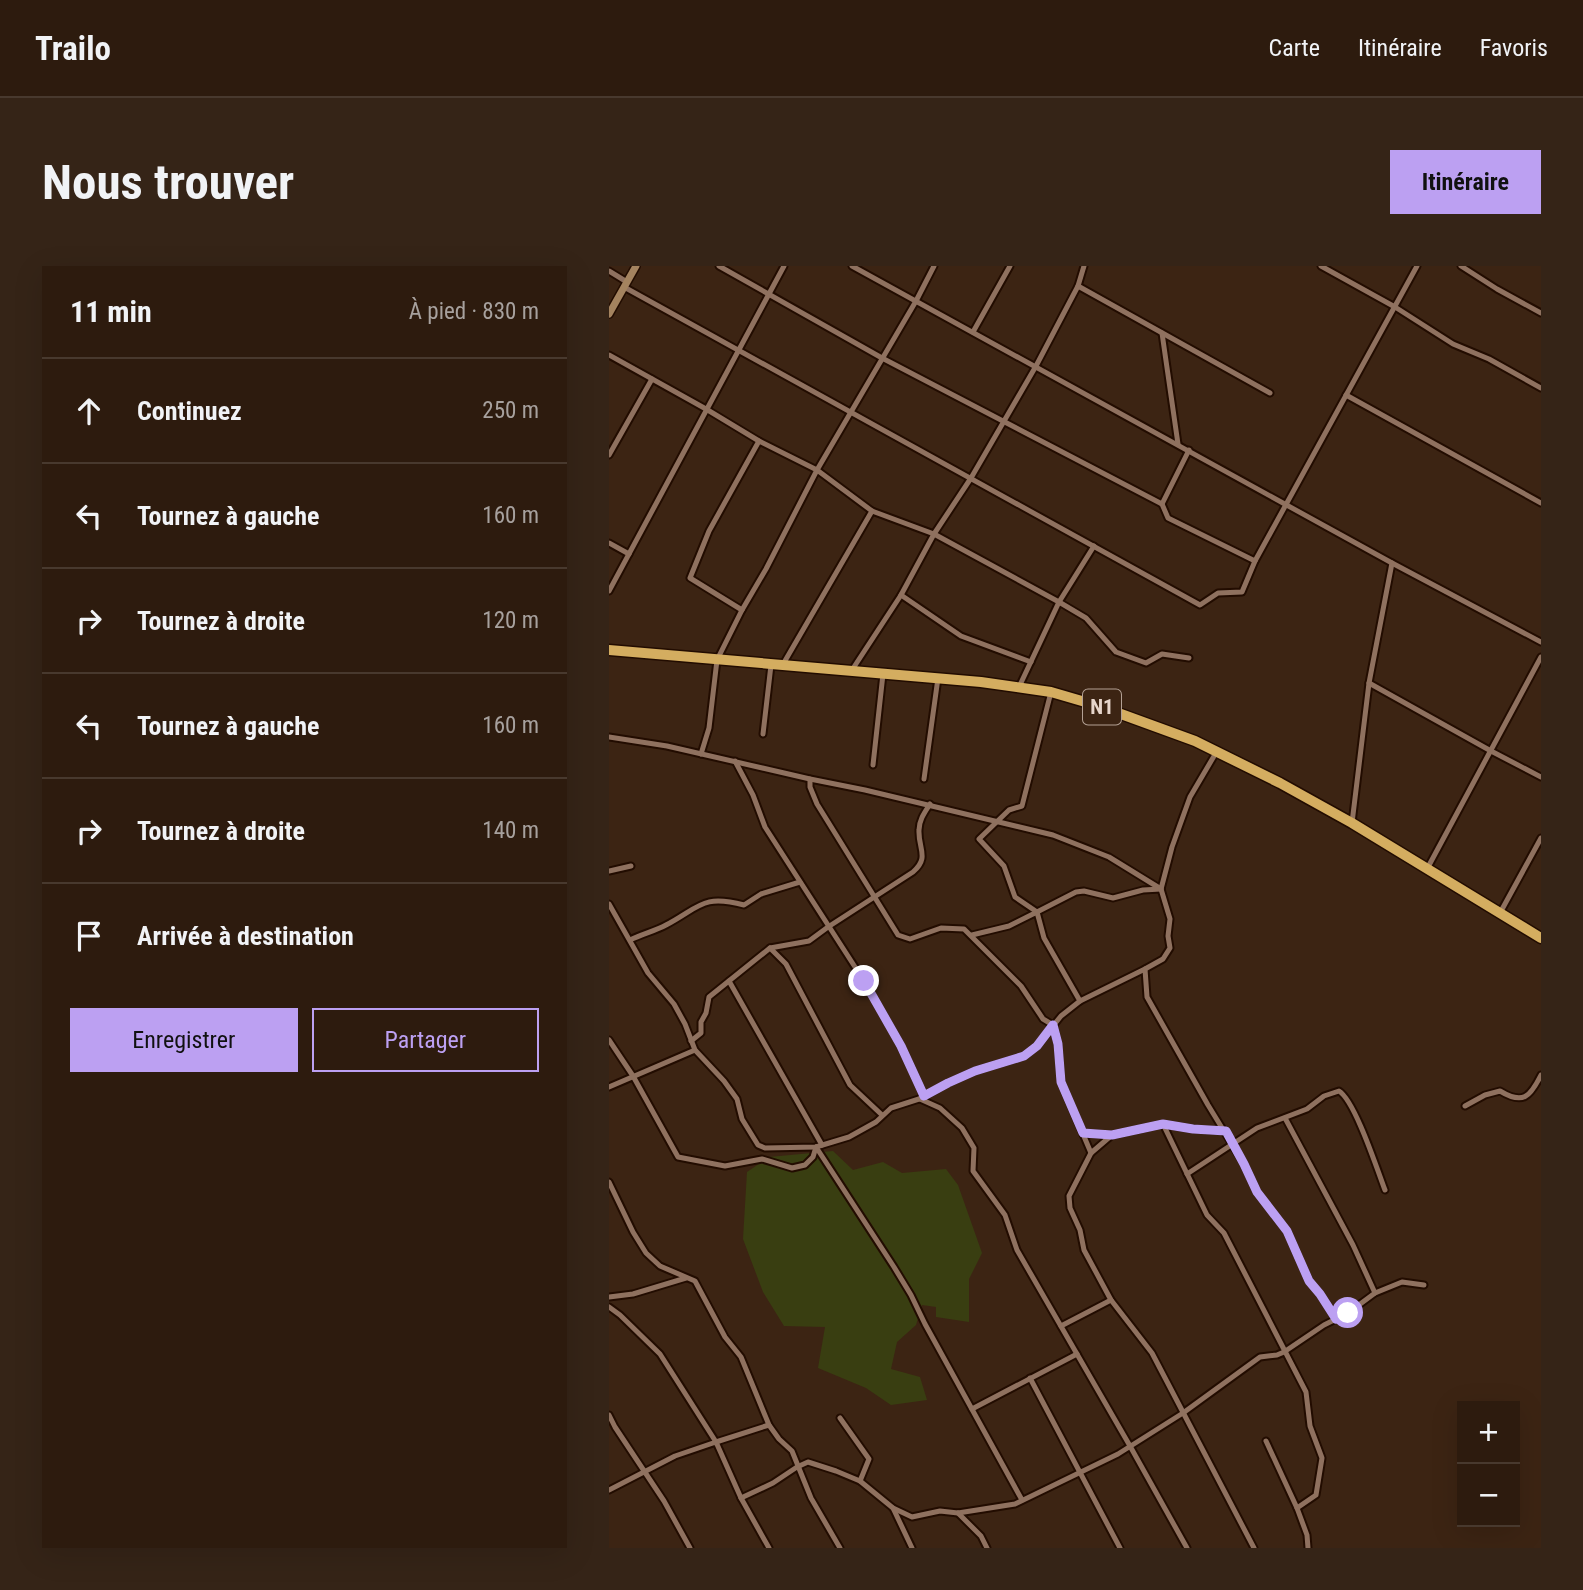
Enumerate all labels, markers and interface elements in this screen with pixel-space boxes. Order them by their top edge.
text: Trailo [35,29,111,68]
text: Carte [1269,34,1320,62]
text: Itinéraire [1358,34,1442,62]
text: Favoris [1480,34,1548,62]
button: Itinéraire [1390,150,1541,214]
text: Nous trouver [42,154,294,211]
text: 11 min [70,294,152,329]
text: À pied · 830 m [409,298,539,325]
icon: ahead [70,392,108,430]
text: Continuez [137,396,242,426]
text: 250 m [482,397,539,424]
icon: left [70,497,108,535]
text: Tournez à gauche [137,501,319,531]
text: 160 m [482,502,539,529]
icon: right [70,602,108,640]
text: Tournez à droite [137,606,305,636]
text: 120 m [482,607,539,634]
road number: N1 [1083,690,1121,724]
icon: left [70,707,108,745]
text: Tournez à gauche [137,711,319,741]
text: 160 m [482,712,539,739]
icon: right [70,812,108,850]
text: Tournez à droite [137,816,305,846]
text: 140 m [482,817,539,844]
icon: arrive [70,917,108,955]
text: Arrivée à destination [137,921,354,951]
route end [848,965,879,996]
button: Enregistrer [70,1008,298,1072]
button: Partager [312,1008,539,1072]
route start [1332,1297,1363,1328]
map controls [1457,1401,1520,1527]
button: + [1457,1401,1520,1464]
button: − [1457,1464,1520,1527]

